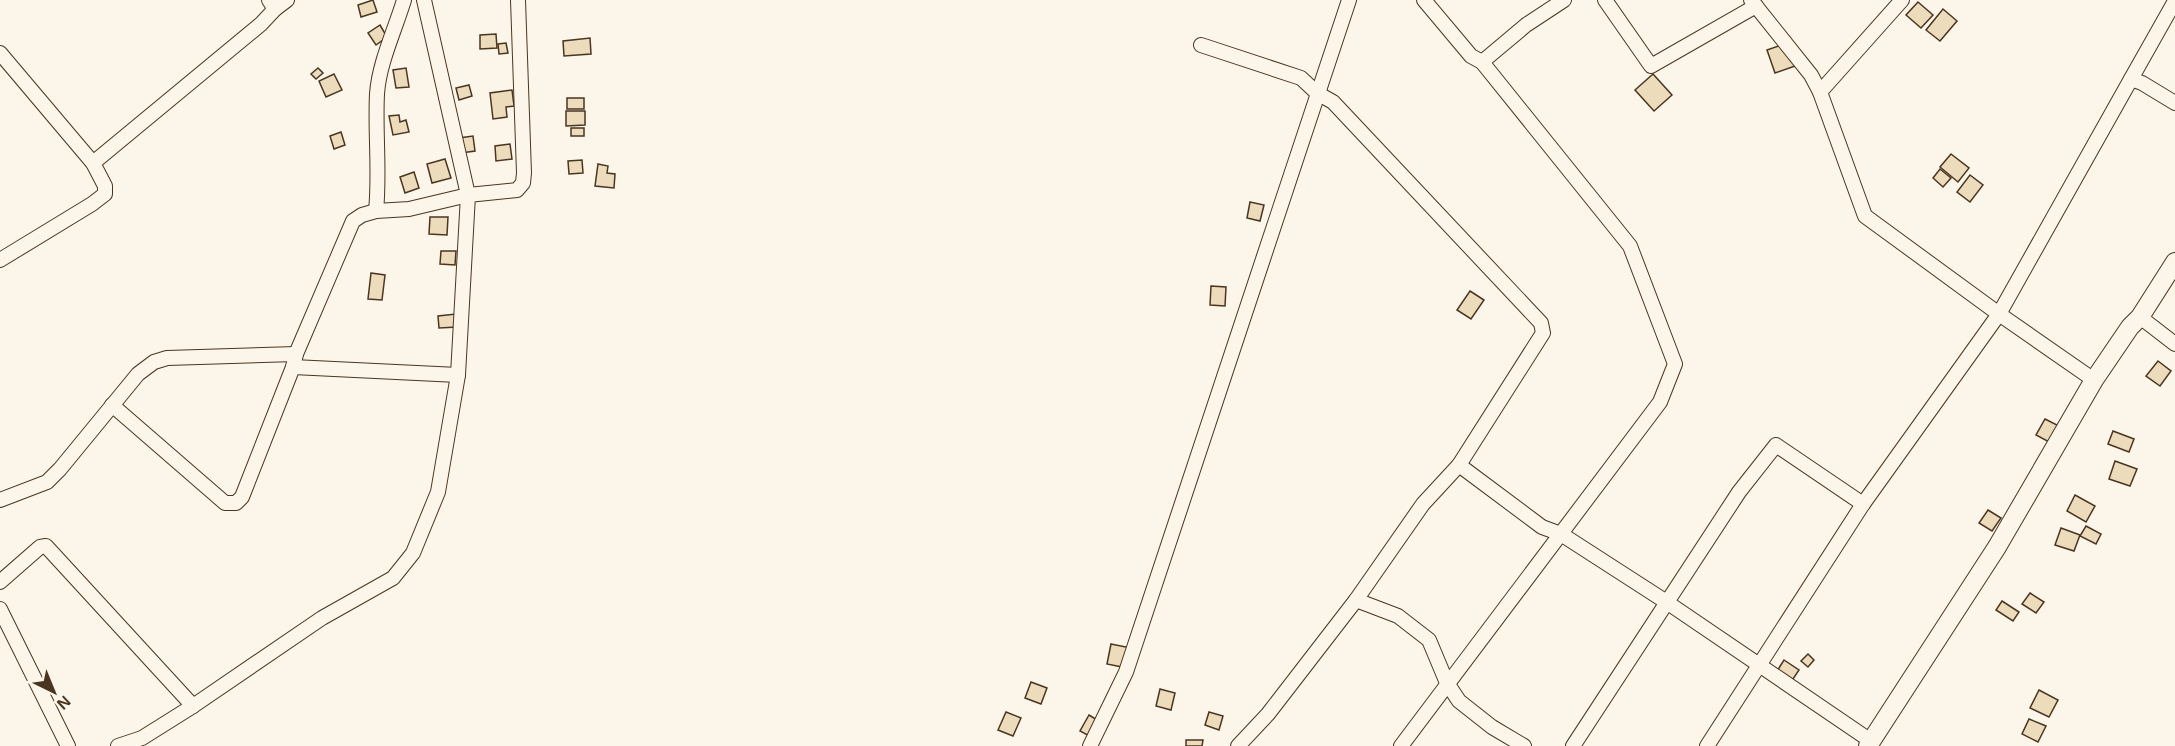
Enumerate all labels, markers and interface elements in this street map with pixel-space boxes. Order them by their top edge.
north arrow [24,662,84,722]
text: N [54,692,74,713]

